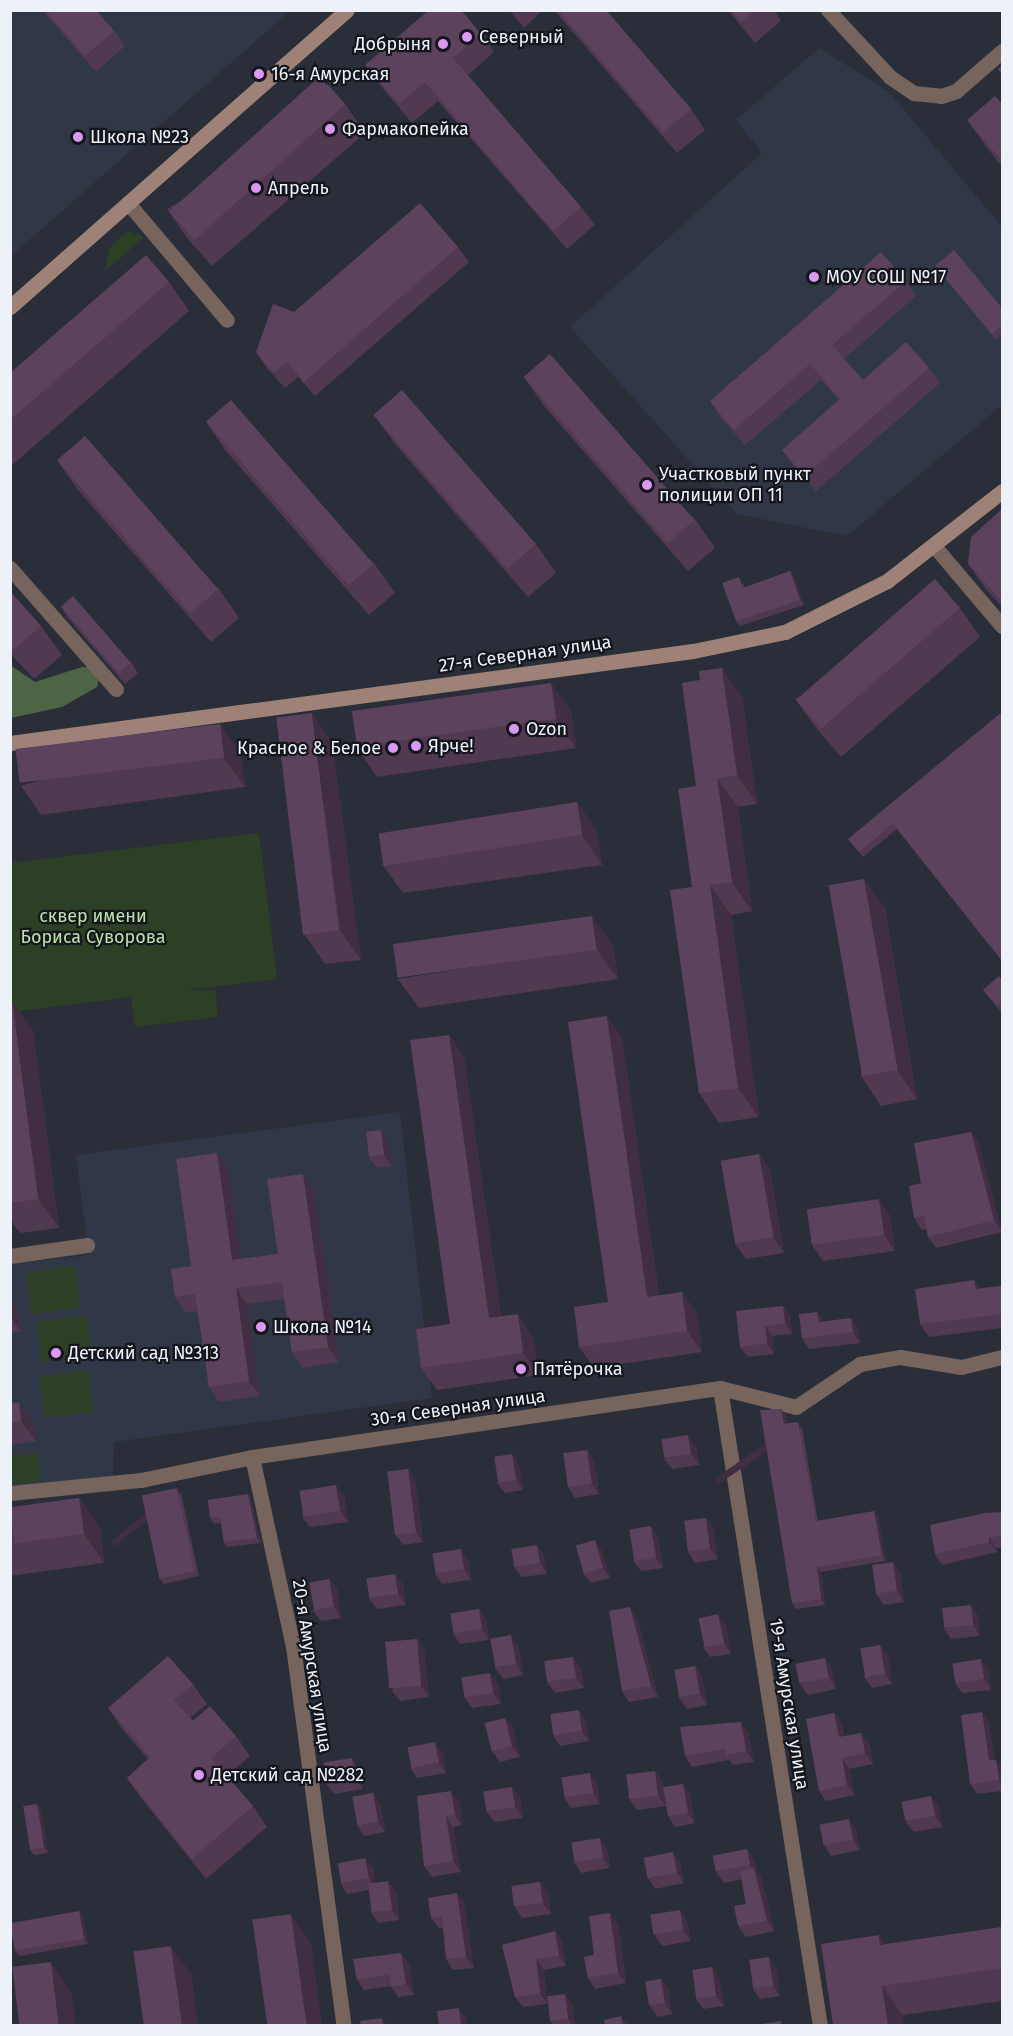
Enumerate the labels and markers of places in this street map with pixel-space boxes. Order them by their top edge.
place label: Северный [479,26,564,48]
marker: Северный [460,30,474,44]
place label: Добрыня [355,33,431,55]
marker: Добрыня [436,37,450,51]
place label: 16-я Амурская [271,63,389,85]
marker: 16-я Амурская [252,67,266,81]
place label: Фармакопейка [342,118,469,140]
marker: Фармакопейка [323,122,337,136]
place label: Школа №23 [90,126,189,148]
marker: Школа №23 [71,130,85,144]
place label: Апрель [268,177,329,199]
marker: Апрель [249,181,263,195]
place label: МОУ СОШ №17 [826,266,946,288]
marker: МОУ СОШ №17 [807,270,821,284]
place label: Участковый пункт полиции ОП 11 [659,464,811,506]
marker: Участковый пункт полиции ОП 11 [640,478,654,492]
place label: Ozon [526,718,567,740]
marker: Ozon [507,722,521,736]
place label: Ярче! [428,735,474,757]
place label: Красное & Белое [237,737,381,759]
marker: Ярче! [409,739,423,753]
marker: Красное & Белое [386,741,400,755]
place label: Школа №14 [273,1316,372,1338]
marker: Школа №14 [254,1320,268,1334]
place label: Детский сад №313 [68,1342,219,1364]
marker: Детский сад №313 [49,1346,63,1360]
place label: Пятёрочка [533,1358,623,1380]
marker: Пятёрочка [514,1362,528,1376]
place label: Детский сад №282 [211,1764,364,1786]
marker: Детский сад №282 [192,1768,206,1782]

